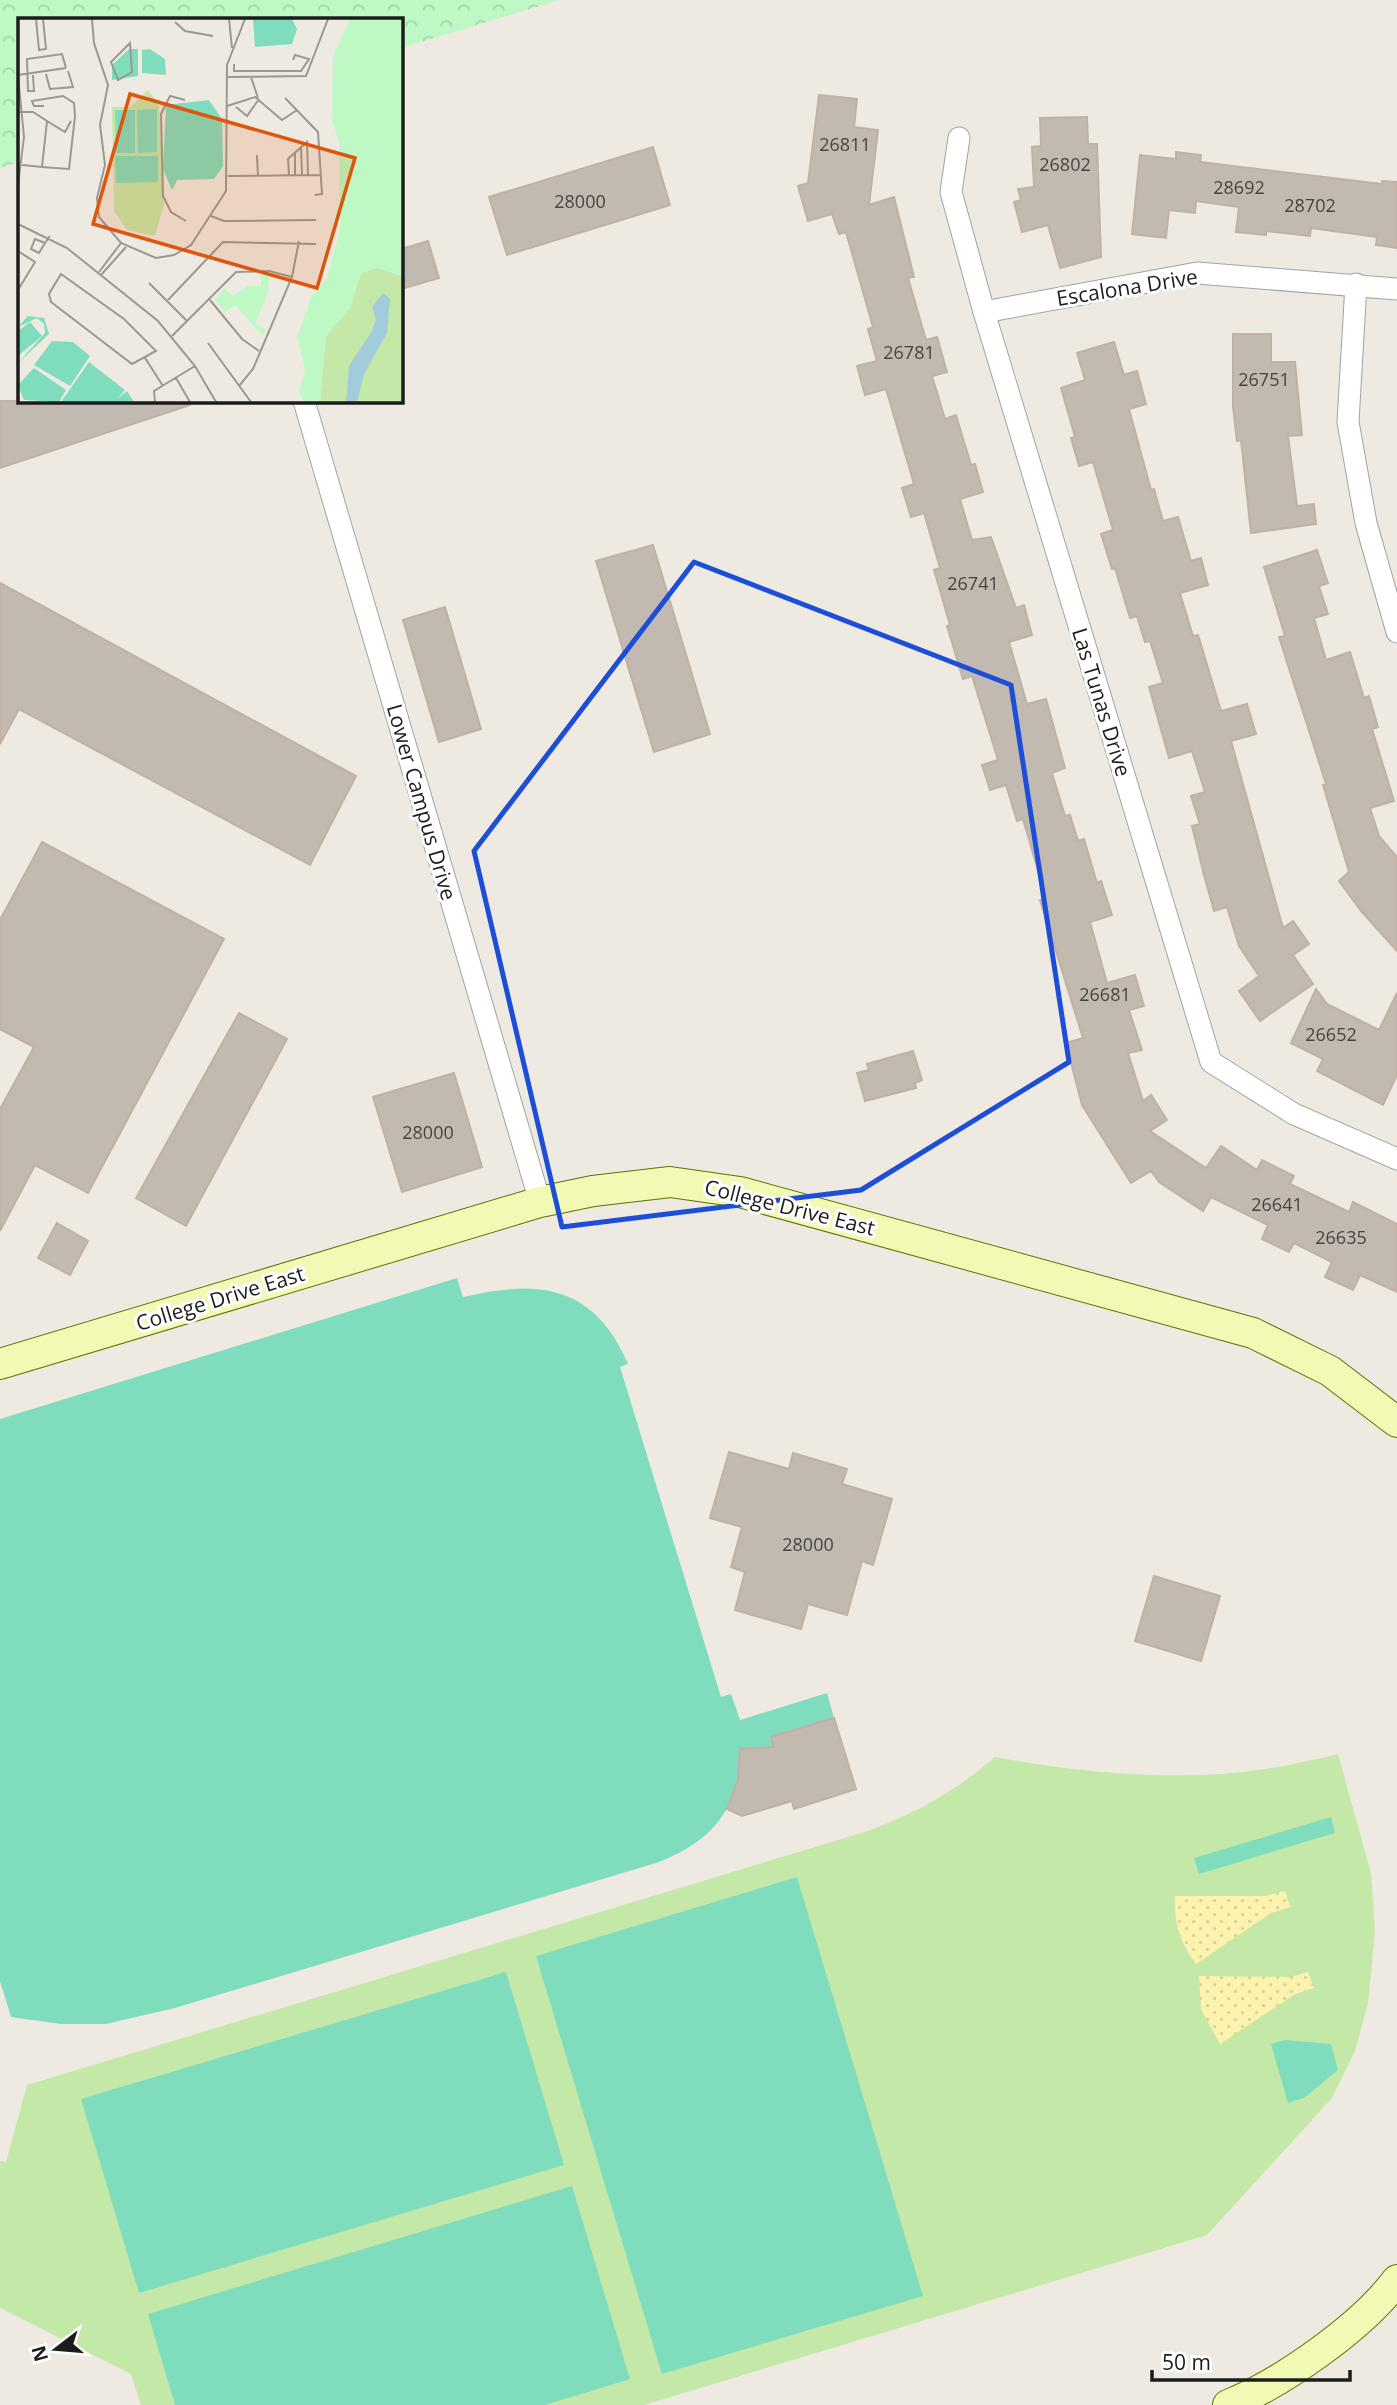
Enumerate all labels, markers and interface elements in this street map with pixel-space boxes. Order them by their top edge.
inset map [18,18,402,402]
house number: 26811 [819,132,871,156]
house number: 26802 [1039,152,1091,176]
house number: 28692 [1213,175,1265,199]
house number: 28000 [554,189,606,213]
house number: 28702 [1284,193,1336,217]
street label: Escalona Drive [1054,262,1200,312]
house number: 26781 [883,340,935,364]
house number: 26751 [1238,367,1290,391]
house number: 26741 [947,571,999,595]
street label: Las Tunas Drive [1066,624,1138,780]
street label: Lower Campus Drive [381,701,463,903]
house number: 26681 [1079,982,1131,1006]
house number: 26652 [1305,1022,1357,1046]
house number: 28000 [402,1120,454,1144]
street label: College Drive East [702,1172,878,1242]
house number: 26641 [1251,1192,1303,1216]
house number: 26635 [1315,1225,1367,1249]
street label: College Drive East [132,1259,308,1337]
house number: 28000 [782,1532,834,1556]
north arrow [21,2314,91,2384]
scale bar [1152,2338,1350,2382]
text: N [25,2343,54,2365]
text: 50 m [1162,2348,1211,2376]

